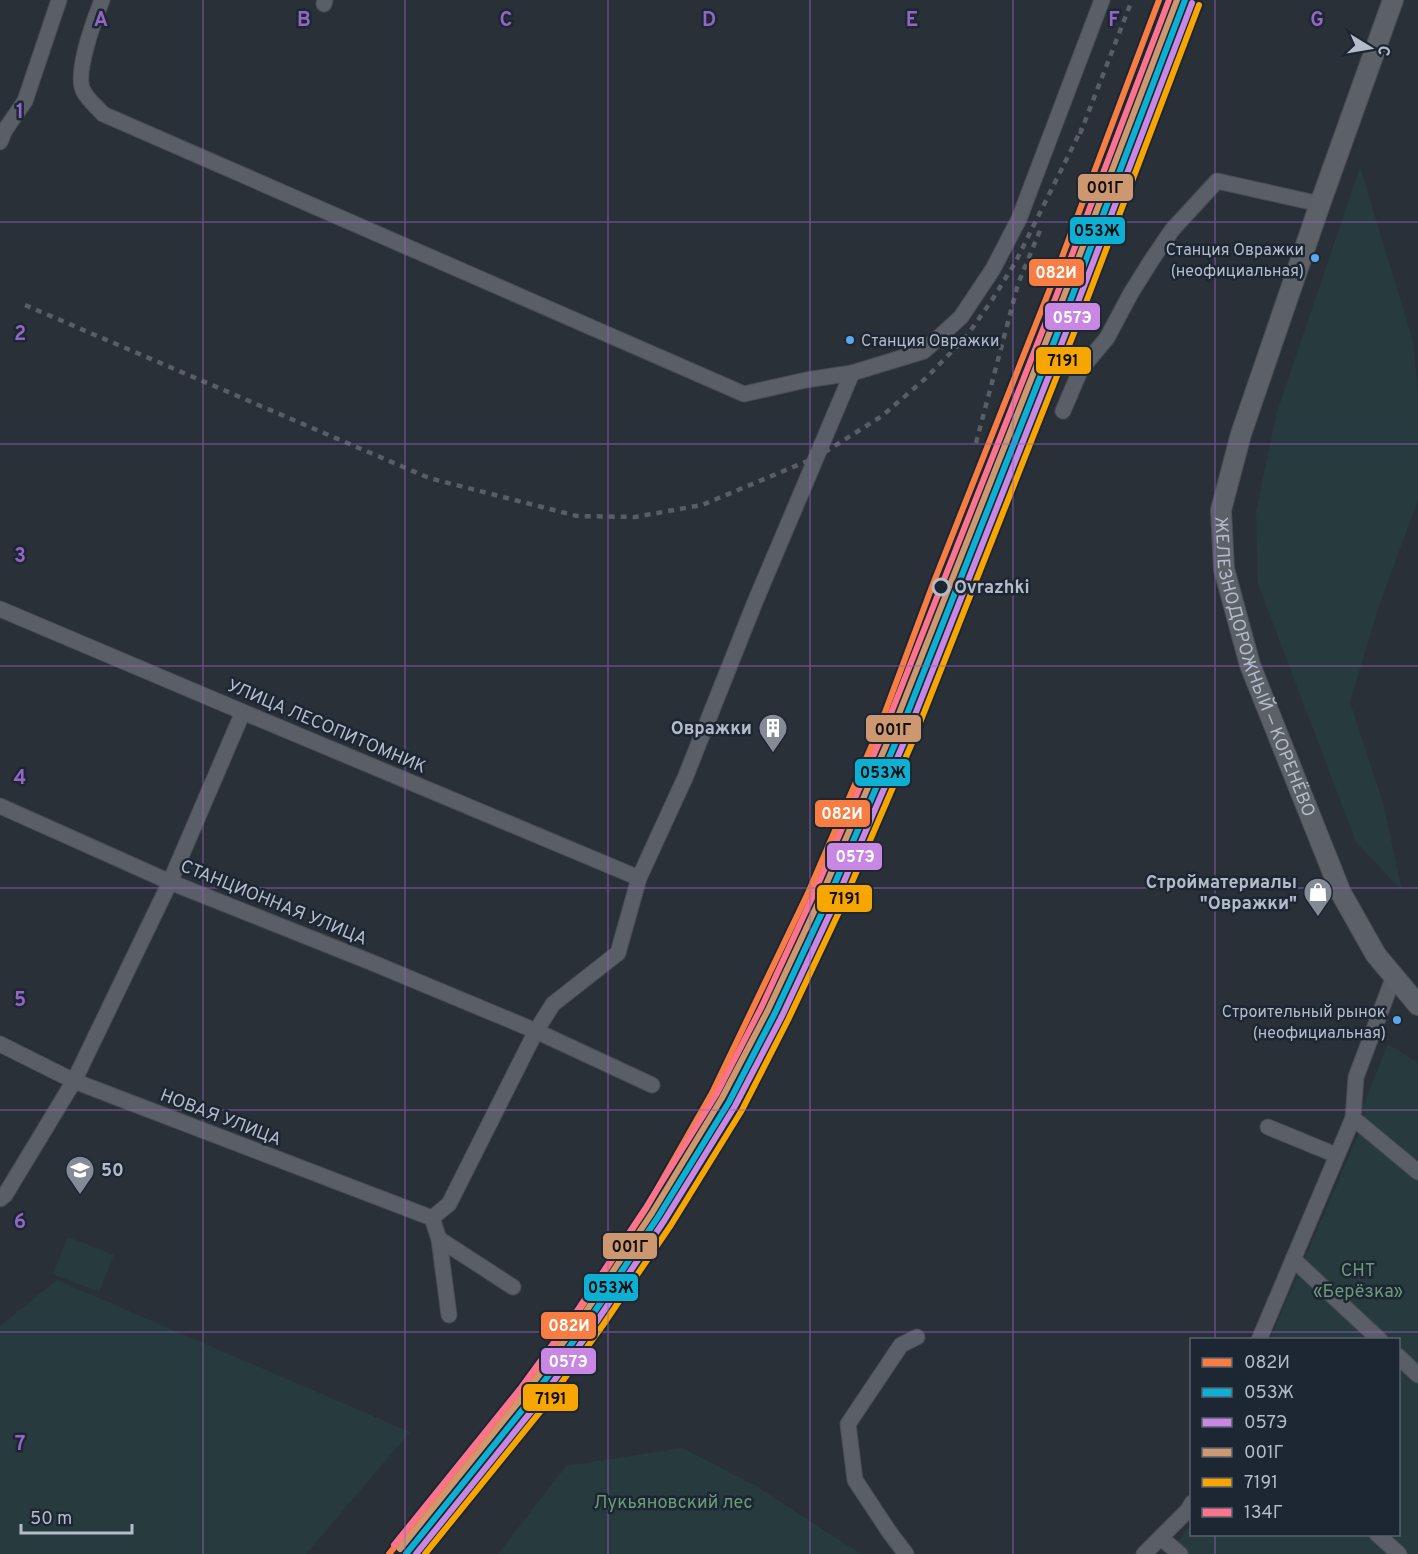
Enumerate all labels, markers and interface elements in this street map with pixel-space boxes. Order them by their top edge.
text: A [94,8,108,34]
text: B [297,8,311,34]
text: C [500,8,512,34]
text: D [702,8,716,34]
text: E [906,8,918,34]
text: F [1108,8,1120,34]
text: G [1310,8,1324,34]
north arrow [1340,18,1400,78]
text: С [1372,44,1394,57]
text: 1 [16,100,24,126]
line badge: 001Г [1077,173,1134,202]
text: 001Г [1087,179,1123,199]
line badge: 053Ж [1069,216,1126,245]
text: 053Ж [1074,222,1121,242]
place label: Станция Овражки (неофициальная) [1166,241,1304,282]
marker: Станция Овражки (неофициальная) [1309,252,1321,264]
line badge: 082И [1028,258,1085,287]
text: 082И [1035,264,1077,284]
line badge: 057Э [1044,302,1101,331]
text: 057Э [1052,309,1092,329]
text: 2 [14,322,26,348]
place label: Станция Овражки [861,332,999,352]
marker: Станция Овражки [844,334,856,346]
line badge: 7191 [1035,346,1092,375]
text: 7191 [1047,352,1079,372]
street label: ЖЕЛЕЗНОДОРОЖНЫЙ — КОРЕНЁВО [1208,516,1319,820]
text: 3 [14,544,26,570]
place label: Ovrazhki [954,577,1030,600]
marker: Ovrazhki [932,578,950,596]
street label: УЛИЦА ЛЕСОПИТОМНИК [223,675,430,780]
building icon: Овражки [757,712,789,754]
line badge: 001Г [865,714,922,743]
place label: Овражки [671,718,752,741]
text: 001Г [875,721,911,741]
line badge: 053Ж [854,758,911,787]
text: 053Ж [860,764,907,784]
text: 4 [14,766,26,792]
line badge: 082И [814,799,871,828]
text: 082И [821,805,863,825]
line badge: 057Э [826,842,883,871]
text: 057Э [835,848,875,868]
street label: СТАНЦИОННАЯ УЛИЦА [177,855,370,951]
place label: Стройматериалы "Овражки" [1146,872,1297,916]
shop icon: Стройматериалы "Овражки" [1302,876,1334,918]
line badge: 7191 [816,884,873,913]
text: 7191 [829,890,861,910]
text: 5 [14,988,26,1014]
place label: Строительный рынок (неофициальная) [1222,1003,1386,1044]
marker: Строительный рынок (неофициальная) [1391,1014,1403,1026]
street label: НОВАЯ УЛИЦА [156,1085,285,1152]
school or university icon: 50 [64,1154,96,1196]
place label: 50 [101,1160,124,1183]
text: 6 [14,1210,26,1236]
line badge: 001Г [602,1232,658,1260]
text: 001Г [612,1238,648,1258]
park label: СНТ «Берёзка» [1313,1260,1403,1304]
line badge: 053Ж [583,1273,639,1302]
text: 053Ж [588,1279,635,1299]
line badge: 082И [540,1311,597,1340]
text: 082И [548,1317,590,1337]
legend [1190,1338,1400,1536]
line badge: 057Э [540,1347,597,1375]
text: 082И [1244,1352,1290,1375]
text: 057Э [548,1353,588,1373]
text: 053Ж [1244,1382,1294,1405]
line badge: 7191 [522,1383,579,1412]
text: 7191 [535,1390,567,1410]
text: 057Э [1244,1412,1288,1435]
text: 7 [15,1432,25,1458]
text: 001Г [1244,1442,1284,1465]
text: 7191 [1244,1472,1278,1495]
park label: Лукьяновский лес [594,1492,752,1515]
scale bar [21,1497,132,1535]
text: 134Г [1244,1502,1283,1525]
text: 50 m [30,1508,72,1531]

